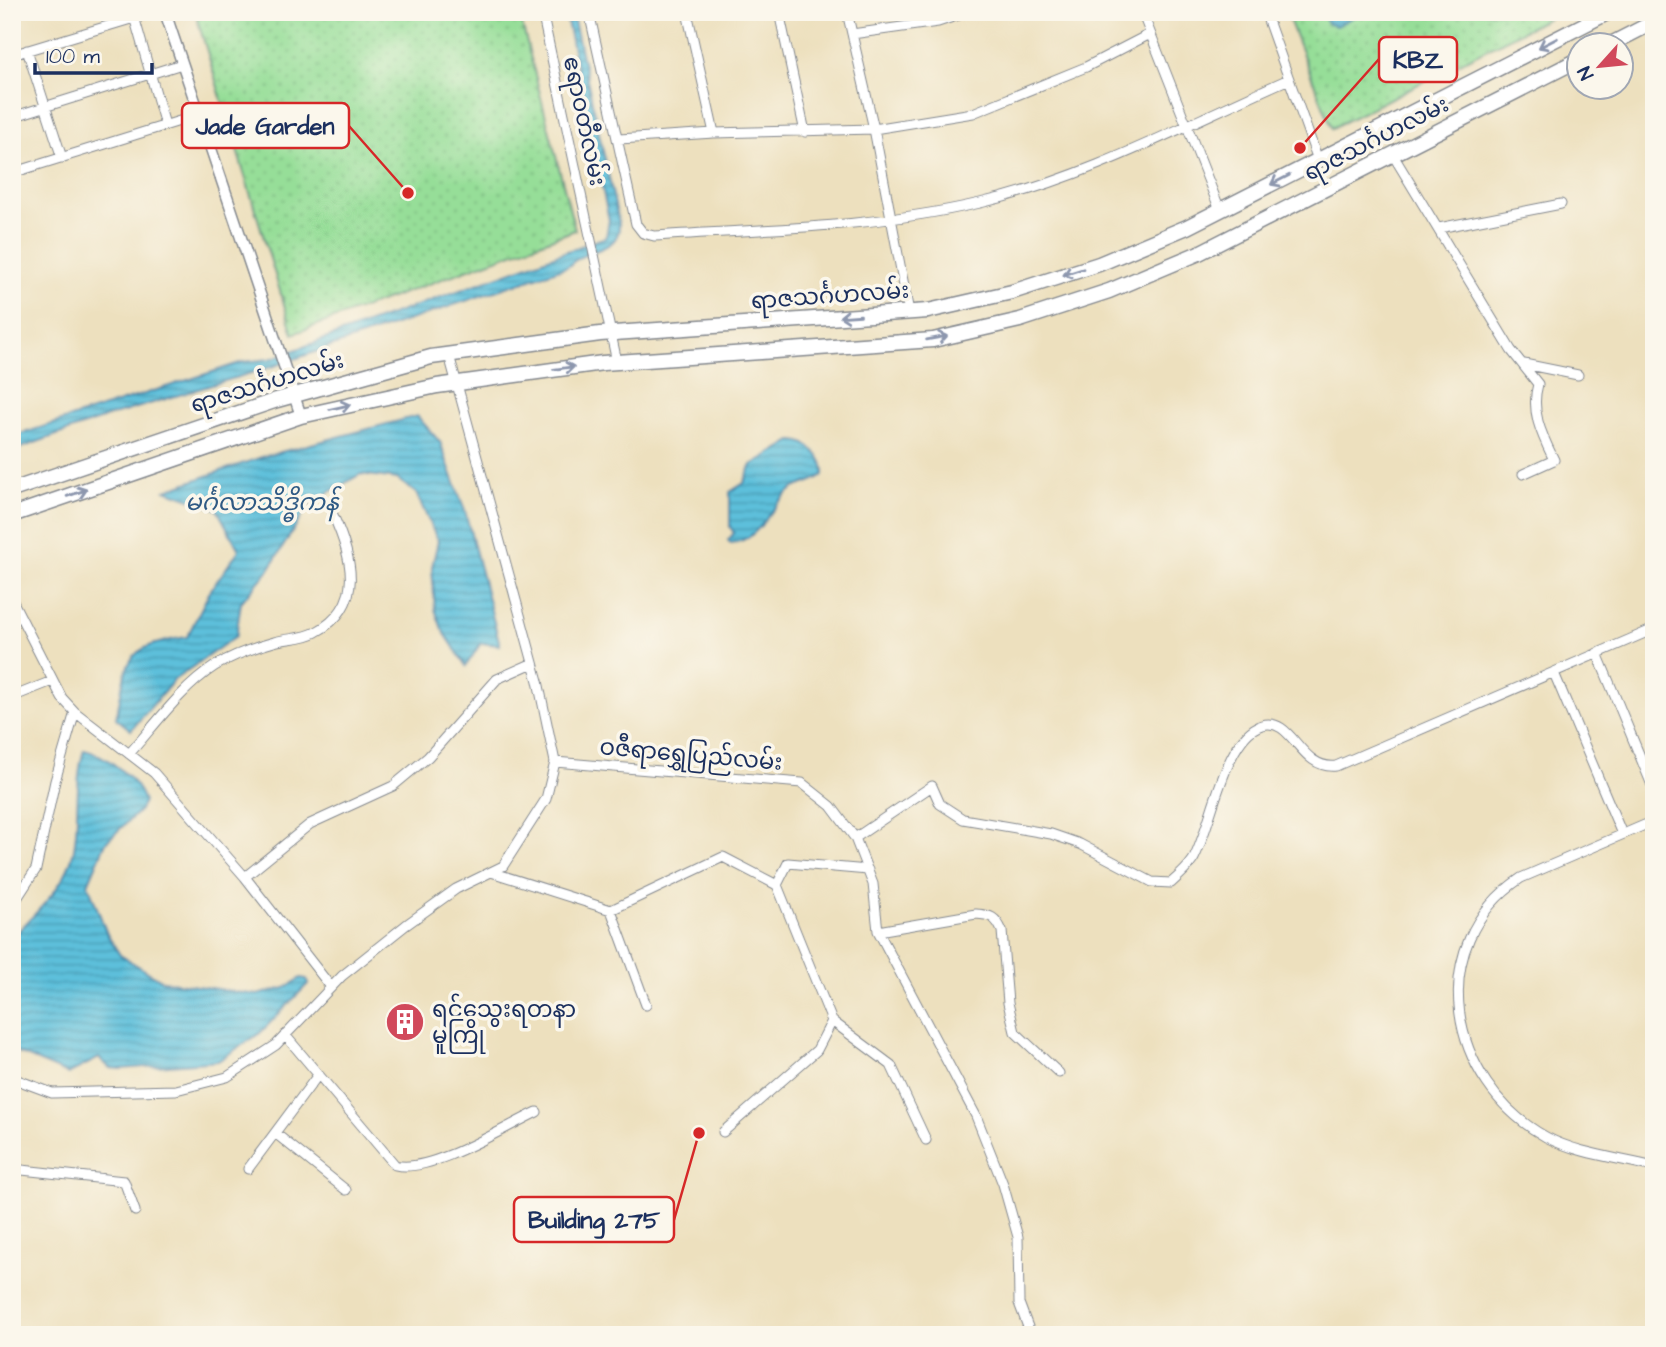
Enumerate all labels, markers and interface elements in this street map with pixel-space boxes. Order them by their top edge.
scale bar [35,32,152,76]
north arrow [1564,32,1634,102]
callout: KBZ [1379,37,1457,82]
one-way arrow [1538,37,1559,51]
text: 100 m [46,42,101,71]
text: KBZ [1393,44,1443,78]
street label: ဧရာဝတီလမ်း [553,53,614,189]
text: N [1571,62,1601,84]
street label: ရာဇသင်္ဂဟလမ်း [1298,88,1455,191]
callout: Jade Garden [182,103,349,148]
text: Jade Garden [194,110,335,144]
one-way arrow [1270,173,1291,187]
one-way arrow [1062,267,1084,280]
street label: ရာဇသင်္ဂဟလမ်း [750,274,910,319]
one-way arrow [839,310,862,323]
one-way arrow [925,331,948,344]
street label: ရာဇသင်္ဂဟလမ်း [186,344,348,423]
one-way arrow [552,362,574,375]
one-way arrow [328,400,351,414]
water label: မင်္ဂလာသိဒ္ဓိကန် [185,485,342,523]
one-way arrow [65,486,87,498]
street label: ဝဇီရာရွှေပြည်လမ်း [598,730,784,781]
place label: ရင်သွေးရတနာ မူကြို [432,993,576,1054]
building icon: ရင်သွေးရတနာ မူကြို [384,1001,426,1043]
callout: Building 275 [514,1197,674,1242]
text: Building 275 [528,1204,661,1239]

